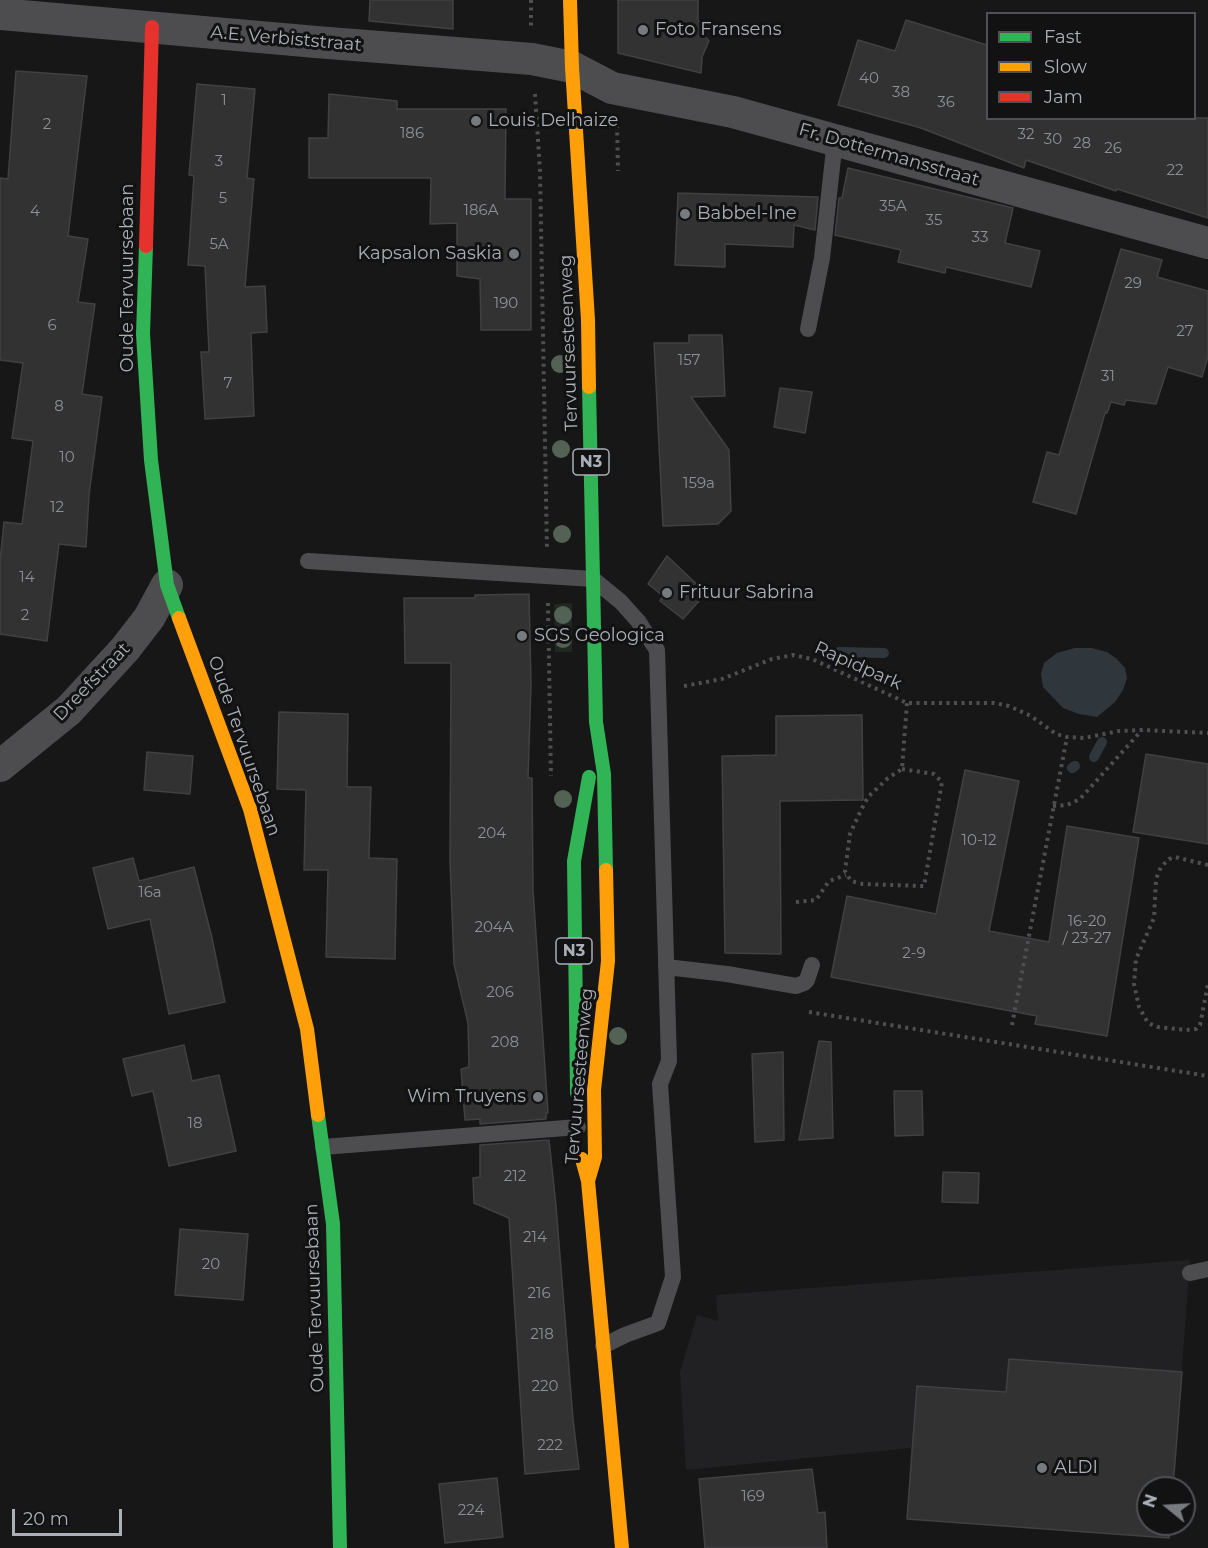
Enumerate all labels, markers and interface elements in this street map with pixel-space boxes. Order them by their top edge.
legend [986,12,1196,120]
place label: Foto Fransens [655,19,781,41]
street label: A.E. Verbiststraat [209,22,363,56]
marker: Foto Fransens [636,23,650,37]
text: Fast [1044,26,1082,48]
text: Slow [1044,56,1087,78]
house number: 40 [859,70,879,88]
house number: 38 [892,84,910,102]
text: Jam [1044,86,1083,108]
house number: 1 [221,92,227,110]
house number: 36 [937,94,955,112]
place label: Louis Delhaize [488,110,618,132]
marker: Louis Delhaize [469,114,483,128]
house number: 2 [43,116,51,134]
street label: Fr. Dottermansstraat [796,119,982,191]
house number: 186 [400,125,424,143]
house number: 32 [1018,126,1034,144]
house number: 30 [1044,131,1062,149]
house number: 28 [1073,135,1091,153]
house number: 26 [1104,140,1122,158]
house number: 3 [215,153,223,171]
house number: 22 [1166,162,1184,180]
street label: Oude Tervuursebaan [117,183,139,373]
house number: 5 [219,190,227,208]
house number: 35A [879,198,907,216]
house number: 186A [464,202,498,220]
house number: 4 [30,203,40,221]
place label: Babbel-Ine [697,203,797,225]
marker: Babbel-Ine [678,207,692,221]
house number: 35 [926,212,942,230]
house number: 33 [972,229,988,247]
house number: 5A [209,236,229,254]
place label: Kapsalon Saskia [358,243,502,265]
marker: Kapsalon Saskia [507,247,521,261]
street label: Tervuursesteenweg [555,254,583,432]
house number: 29 [1124,275,1142,293]
house number: 190 [494,295,518,313]
house number: 6 [47,317,57,335]
house number: 27 [1176,323,1194,341]
house number: 157 [678,352,700,370]
house number: 31 [1101,368,1115,386]
house number: 7 [224,375,232,393]
house number: 8 [54,398,64,416]
house number: 10 [59,449,75,467]
road number: N3 [573,449,609,475]
house number: 159a [683,475,715,493]
house number: 12 [50,499,64,517]
house number: 14 [19,569,35,587]
place label: Frituur Sabrina [679,582,814,604]
marker: Frituur Sabrina [660,586,674,600]
house number: 2 [21,607,29,625]
place label: SGS Geologica [534,625,665,647]
marker: SGS Geologica [515,629,529,643]
street label: Rapidpark [811,637,905,695]
street label: Dreefstraat [49,638,135,726]
street label: Oude Tervuursebaan [203,653,285,839]
house number: 204 [478,825,506,843]
house number: 10-12 [962,832,996,850]
house number: 16a [138,884,162,902]
house number: 16-20 / 23-27 [1063,913,1111,948]
house number: 204A [474,919,514,937]
road number: N3 [556,938,592,964]
house number: 2-9 [902,945,926,963]
house number: 206 [486,984,514,1002]
street label: Tervuursesteenweg [562,987,598,1165]
house number: 208 [491,1034,519,1052]
place label: Wim Truyens [407,1086,526,1108]
marker: Wim Truyens [531,1090,545,1104]
house number: 18 [188,1115,202,1133]
house number: 212 [504,1168,526,1186]
street label: Oude Tervuursebaan [301,1203,329,1393]
house number: 214 [523,1229,547,1247]
house number: 20 [202,1256,220,1274]
house number: 216 [527,1285,551,1303]
house number: 218 [530,1326,554,1344]
house number: 220 [532,1378,558,1396]
house number: 222 [537,1437,563,1455]
place label: ALDI [1054,1457,1098,1479]
marker: ALDI [1035,1461,1049,1475]
north arrow [1136,1476,1196,1536]
house number: 169 [741,1488,765,1506]
text: N [1139,1492,1161,1510]
scale bar [15,1497,124,1535]
house number: 224 [458,1502,484,1520]
text: 20 m [23,1508,69,1530]

